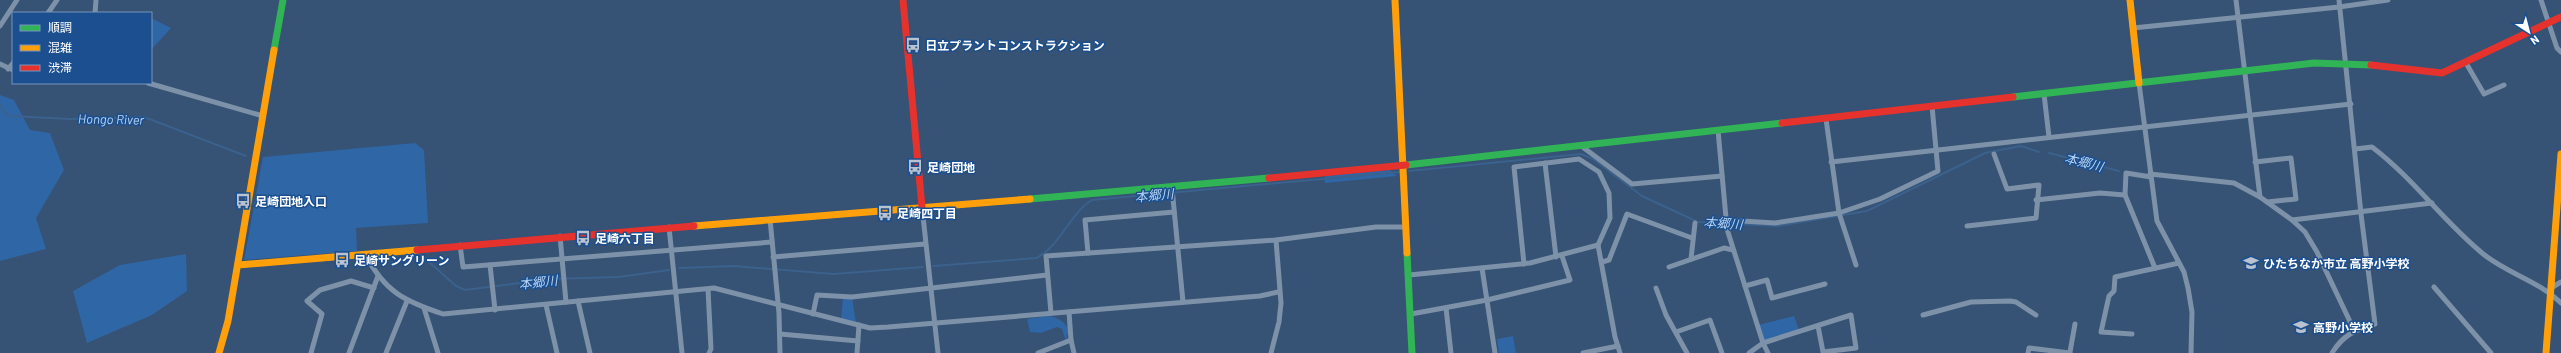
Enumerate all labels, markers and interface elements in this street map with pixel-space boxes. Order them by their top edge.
legend [12,12,152,84]
north arrow [2509,12,2549,52]
text: 順調 [48,20,72,34]
text: N [2528,33,2542,48]
bus stop icon: 日立プラントコンストラクション [904,36,922,54]
place label: 日立プラントコンストラクション [925,38,1105,52]
text: 混雑 [48,40,72,54]
text: 渋滞 [48,60,72,74]
water label: Hongo River [78,110,145,128]
water label: 本郷川 [2063,150,2107,175]
bus stop icon: 足崎団地 [906,158,924,176]
place label: 足崎団地 [927,160,975,174]
water label: 本郷川 [1134,185,1176,205]
bus stop icon: 足崎団地入口 [234,192,252,210]
place label: 足崎団地入口 [255,194,327,208]
bus stop icon: 足崎四丁目 [876,204,894,222]
place label: 足崎四丁目 [897,206,957,220]
water label: 本郷川 [1703,214,1745,232]
bus stop icon: 足崎六丁目 [574,229,592,247]
place label: 足崎六丁目 [595,231,655,245]
bus stop icon: 足崎サングリーン [333,251,351,269]
place label: 足崎サングリーン [354,253,449,267]
school or university icon: ひたちなか市立 高野小学校 [2242,254,2260,272]
place label: ひたちなか市立 高野小学校 [2263,256,2409,270]
water label: 本郷川 [518,272,560,292]
school or university icon: 高野小学校 [2292,318,2310,336]
place label: 高野小学校 [2313,320,2373,334]

